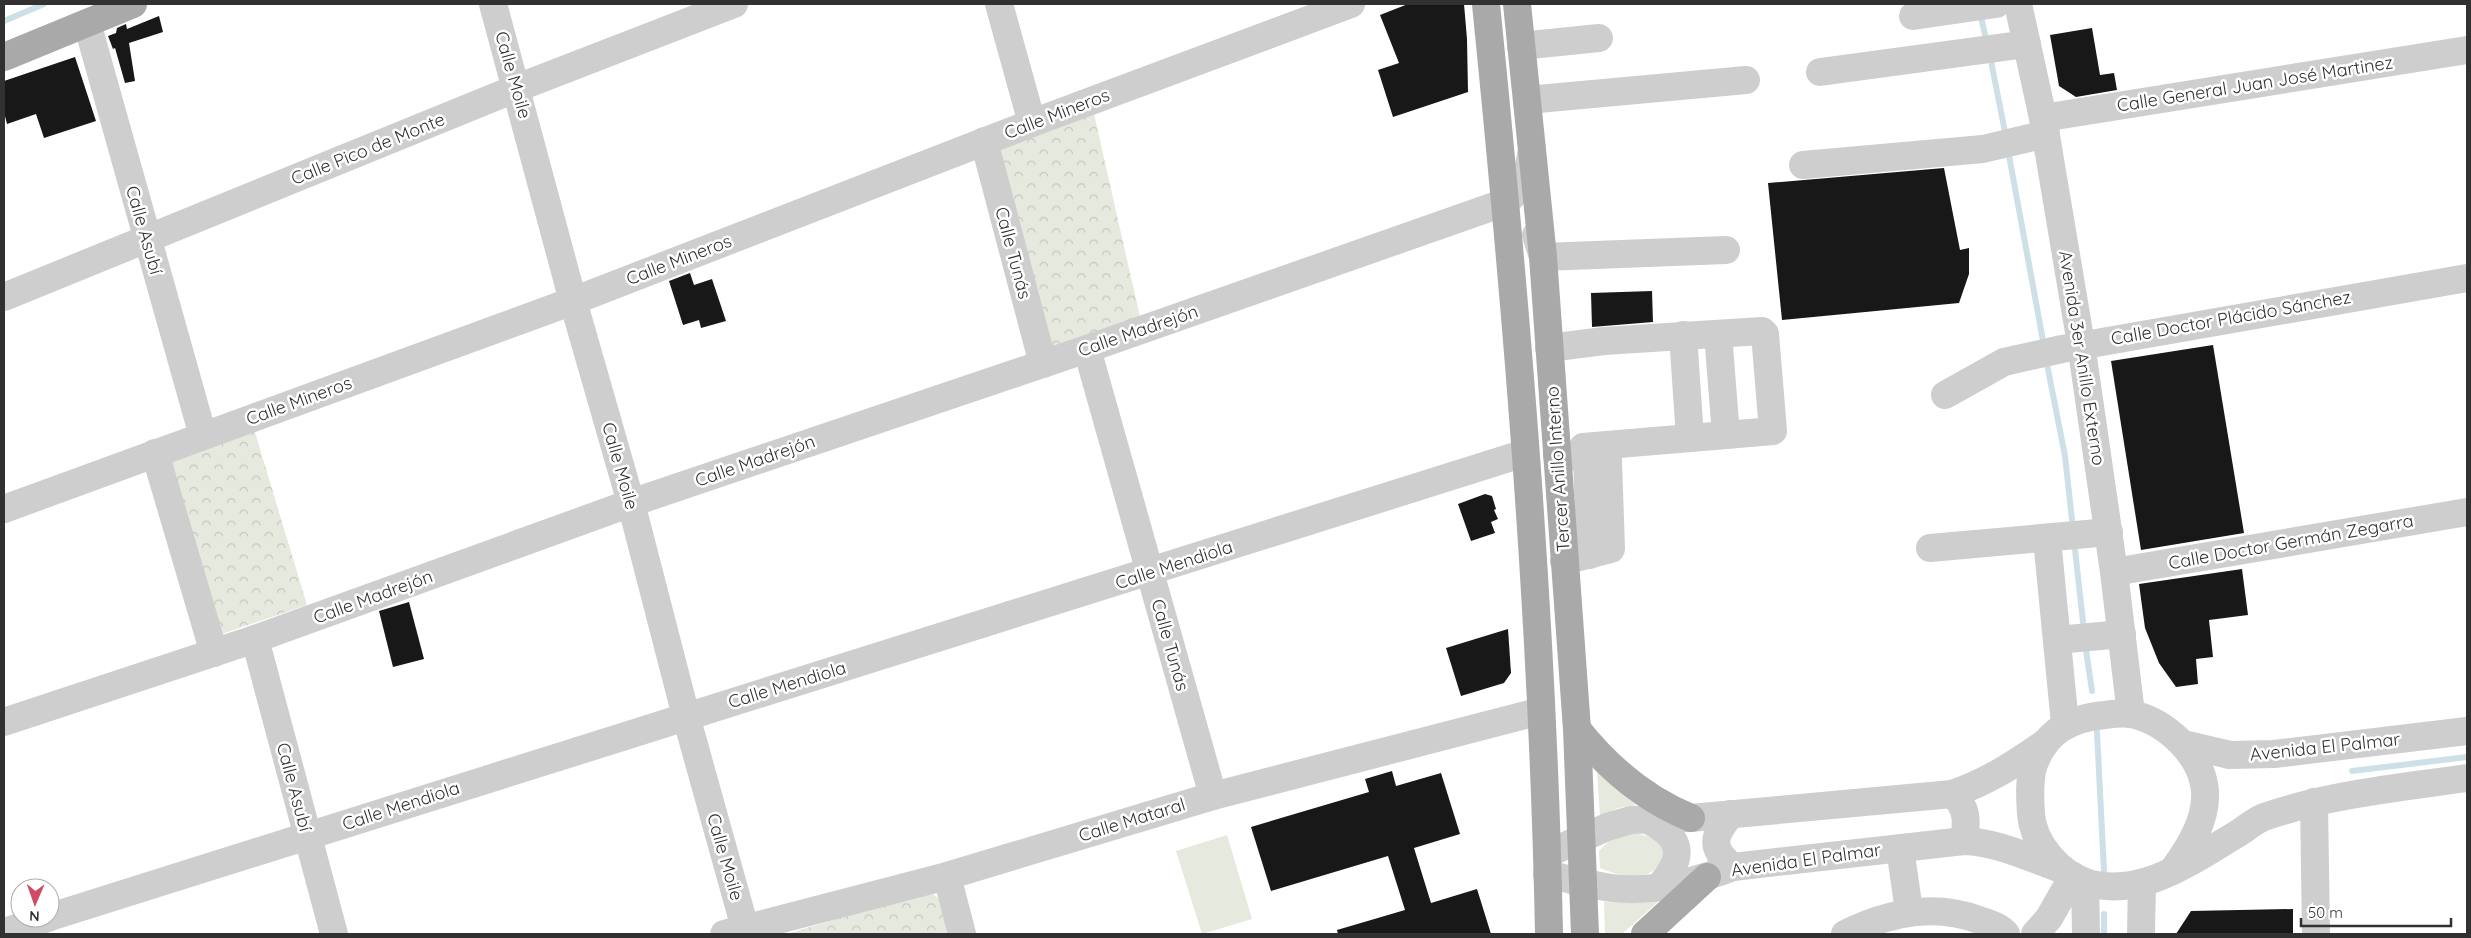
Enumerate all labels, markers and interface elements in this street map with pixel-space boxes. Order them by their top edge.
street label: Calle Moile [490,29,537,121]
street label: Calle General Juan José Martinez [2115,50,2395,117]
street label: Calle Mineros [1001,83,1113,144]
street label: Calle Pico de Monte [288,107,448,190]
street label: Calle Asubí [121,183,168,277]
street label: Calle Tunás [990,204,1037,302]
street label: Calle Mineros [623,229,735,290]
street label: Avenida 3er Anillo Externo [2054,249,2111,467]
street label: Calle Doctor Plácido Sánchez [2109,285,2353,350]
street label: Calle Madrejón [1075,299,1201,362]
street label: Calle Mineros [243,371,355,430]
street label: Tercer Anillo Interno [1540,386,1575,553]
street label: Calle Moile [597,420,644,512]
street label: Calle Madrejón [692,429,818,492]
street label: Calle Doctor Germán Zegarra [2167,509,2415,574]
street label: Calle Mendiola [1112,535,1235,594]
street label: Calle Madrejón [310,564,436,629]
street label: Calle Tunás [1146,596,1195,693]
street label: Calle Mendiola [725,656,849,713]
street label: Avenida El Palmar [2249,727,2401,766]
street label: Calle Asubí [272,740,317,834]
street label: Calle Mendiola [339,776,462,835]
street label: Calle Mataral [1076,792,1188,847]
street label: Calle Moile [702,811,749,903]
street label: Avenida El Palmar [1730,838,1882,881]
north arrow [10,878,60,928]
scale bar [2301,896,2451,928]
text: 50 m [2308,903,2343,922]
text: N [29,907,40,925]

